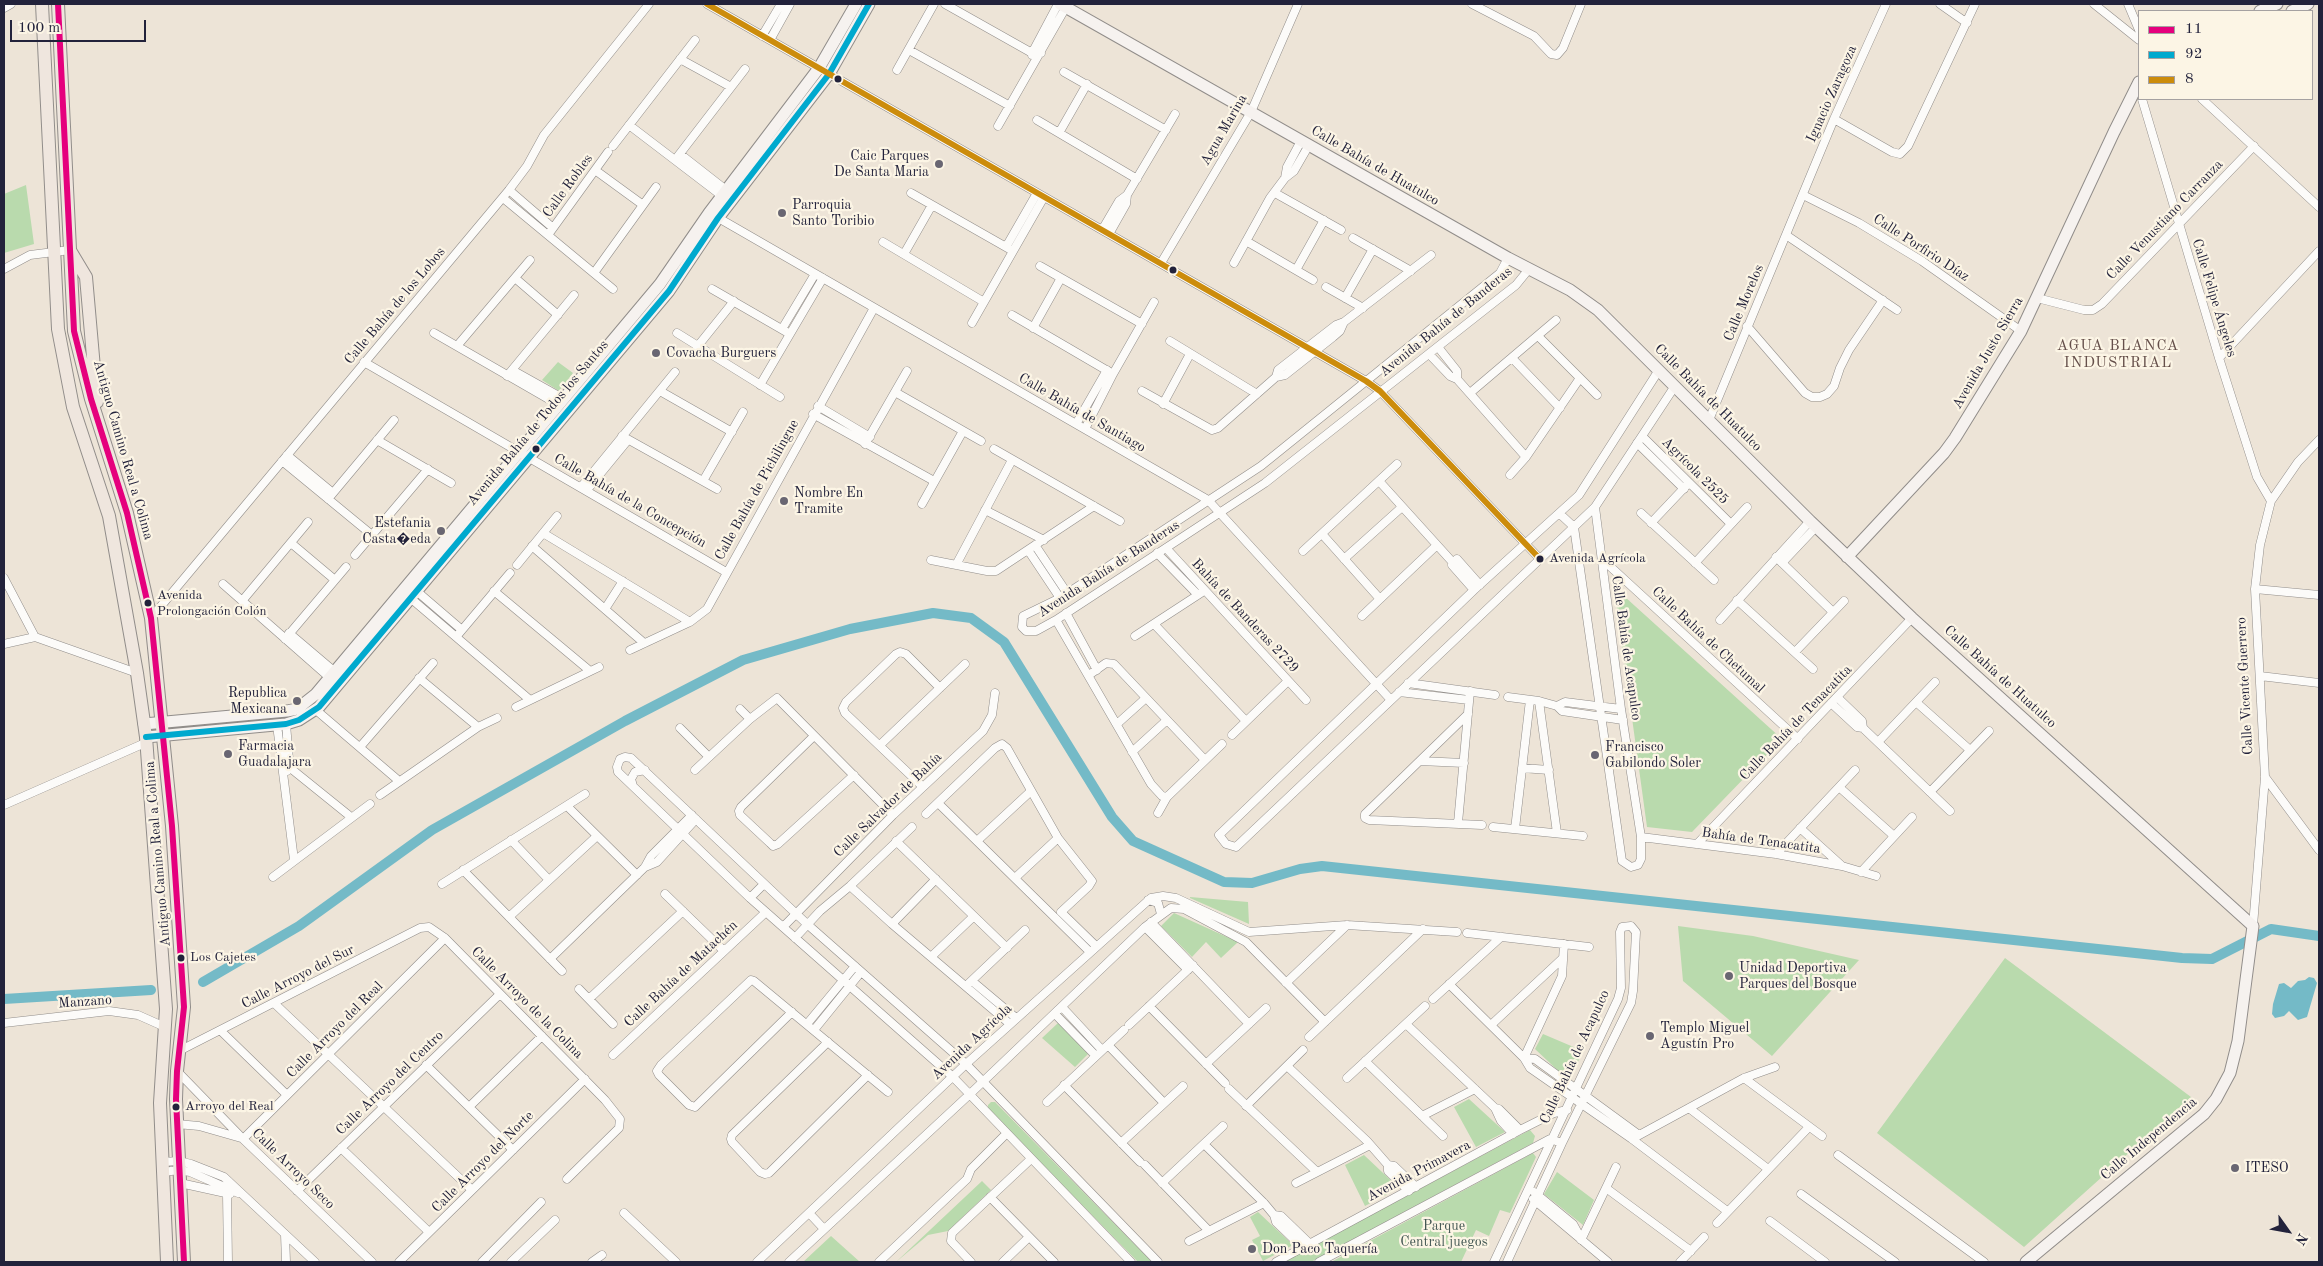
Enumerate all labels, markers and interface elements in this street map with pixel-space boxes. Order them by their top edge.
scale bar [12,10,149,42]
legend [2138,10,2313,100]
text: 100 m [18,21,60,36]
text: 11 [2185,22,2202,37]
street label: Ignacio Zaragoza [1803,43,1861,145]
text: 92 [2185,47,2202,62]
text: 8 [2185,72,2194,87]
unlabelled marker [833,74,843,84]
street label: Agua Marina [1197,92,1251,168]
street label: Calle Bahía de Huatulco [1308,122,1442,210]
place label: Caic Parques De Santa Maria [834,148,929,180]
street label: Calle Robles [539,151,597,221]
street label: Calle Venustiano Carranza [2103,156,2227,284]
marker: Caic Parques De Santa Maria [933,158,945,170]
place label: Parroquia Santo Toribio [792,197,874,230]
marker: Parroquia Santo Toribio [776,207,788,219]
street label: Calle Porfirio Díaz [1870,211,1972,285]
street label: Calle Felipe Ángeles [2188,237,2240,359]
street label: Calle Bahía de los Lobos [341,244,449,368]
street label: Calle Morelos [1720,262,1768,344]
street label: Avenida Bahía de Banderas [1376,263,1516,381]
unlabelled marker [1168,265,1178,275]
street label: Avenida Justo Sierra [1949,294,2027,412]
street label: Avenida Bahía de Todos los Santos [464,337,612,509]
district label: AGUA BLANCA INDUSTRIAL [2055,337,2181,372]
street label: Calle Bahía de Huatulco [1651,341,1765,455]
place label: Covacha Burguers [666,345,776,361]
marker: Covacha Burguers [650,347,662,359]
street label: Antiguo Camino Real a Colima [89,358,157,542]
street label: Calle Bahía de Santiago [1015,370,1149,456]
street label: Calle Bahía de Pichilingue [711,417,803,563]
street label: Agrícola 2525 [1658,434,1732,508]
unlabelled marker [531,444,541,454]
street label: Calle Bahía de la Concepción [551,450,709,552]
place label: Nombre En Tramite [794,485,863,518]
marker: Nombre En Tramite [778,495,790,507]
place label: Estefania Casta�eda [362,515,431,548]
street label: Avenida Bahía de Banderas [1035,517,1183,621]
marker: Estefania Casta�eda [435,525,447,537]
place label: Avenida Agrícola [1549,551,1646,567]
marker: Avenida Agrícola [1535,554,1545,564]
street label: Bahía de Banderas 2729 [1188,556,1302,676]
street label: Calle Bahía de Acapulco [1608,575,1644,721]
street label: Calle Bahía de Chetumal [1648,583,1768,697]
place label: Avenida Prolongación Colón [157,588,266,619]
marker: Avenida Prolongación Colón [143,598,153,608]
street label: Calle Vicente Guerrero [2233,617,2257,755]
street label: Calle Bahía de Huatulco [1940,622,2060,732]
street label: Calle Bahía de Tenacatita [1736,662,1856,784]
place label: Republica Mexicana [228,685,287,718]
marker: Republica Mexicana [291,695,303,707]
place label: Farmacia Guadalajara [238,738,311,770]
place label: Francisco Gabilondo Soler [1605,739,1701,772]
marker: Farmacia Guadalajara [222,748,234,760]
street label: Calle Salvador de Bahía [830,749,946,861]
marker: Francisco Gabilondo Soler [1589,749,1601,761]
street label: Antiguo Camino Real a Colima [142,760,174,948]
street label: Bahía de Tenacatita [1700,824,1822,858]
street label: Calle Bahía de Matachén [621,917,741,1031]
street label: Calle Arroyo del Sur [239,941,357,1013]
street label: Calle Arroyo de la Colina [467,943,587,1063]
place label: Los Cajetes [190,950,256,966]
marker: Los Cajetes [176,953,186,963]
place label: Unidad Deportiva Parques del Bosque [1739,960,1857,992]
marker: Unidad Deportiva Parques del Bosque [1723,970,1735,982]
street label: Calle Arroyo del Real [283,978,387,1082]
street label: Calle Bahía de Acapulco [1537,987,1613,1127]
street label: Manzano [58,992,112,1012]
street label: Avenida Agrícola [928,1000,1016,1084]
place label: Templo Miguel Agustín Pro [1660,1020,1749,1052]
street label: Calle Arroyo del Centro [333,1027,447,1139]
marker: Templo Miguel Agustín Pro [1644,1030,1656,1042]
street label: Calle Independencia [2097,1094,2201,1184]
place label: Arroyo del Real [185,1099,274,1115]
marker: Arroyo del Real [171,1102,181,1112]
street label: Calle Arroyo del Norte [429,1108,537,1216]
street label: Calle Arroyo Seco [248,1125,338,1213]
street label: Avenida Primavera [1364,1137,1474,1205]
place label: ITESO [2245,1160,2289,1176]
marker: ITESO [2229,1162,2241,1174]
north arrow [2263,1206,2313,1256]
park label: Parque Central juegos [1400,1218,1488,1250]
text: N [2292,1231,2309,1247]
place label: Don Paco Taquería [1262,1241,1378,1257]
marker: Don Paco Taquería [1246,1243,1258,1255]

